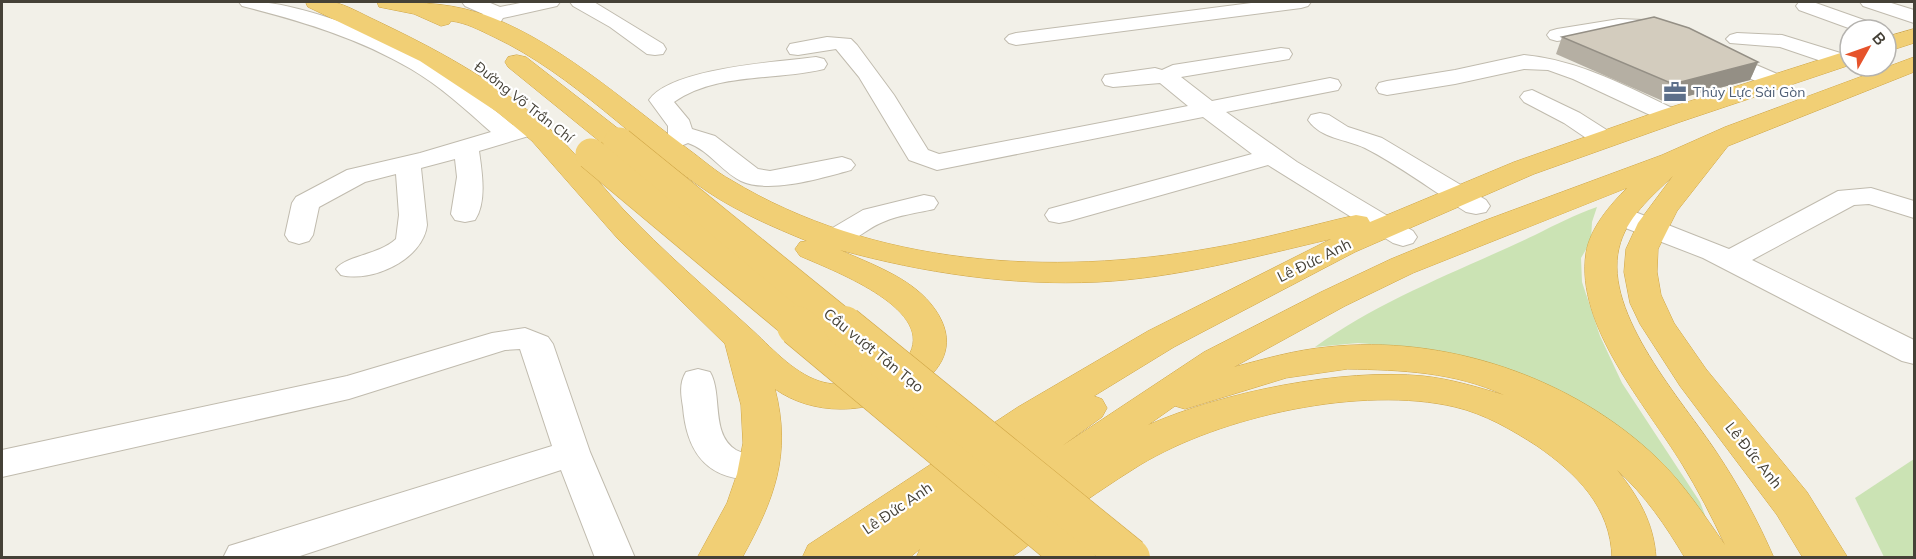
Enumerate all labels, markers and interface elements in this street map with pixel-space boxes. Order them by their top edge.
north arrow [1838,18,1898,78]
text: B [1868,28,1891,49]
street label: Đường Võ Trần Chí [471,58,578,147]
office icon: Thủy Lực Sài Gòn [1662,79,1688,105]
place label: Thủy Lực Sài Gòn [1693,83,1806,101]
street label: Lê Đức Anh [1274,234,1354,286]
street label: Cầu vượt Tân Tạo [820,304,928,396]
street label: Lê Đức Anh [1721,418,1787,492]
street label: Lê Đức Anh [859,478,935,538]

